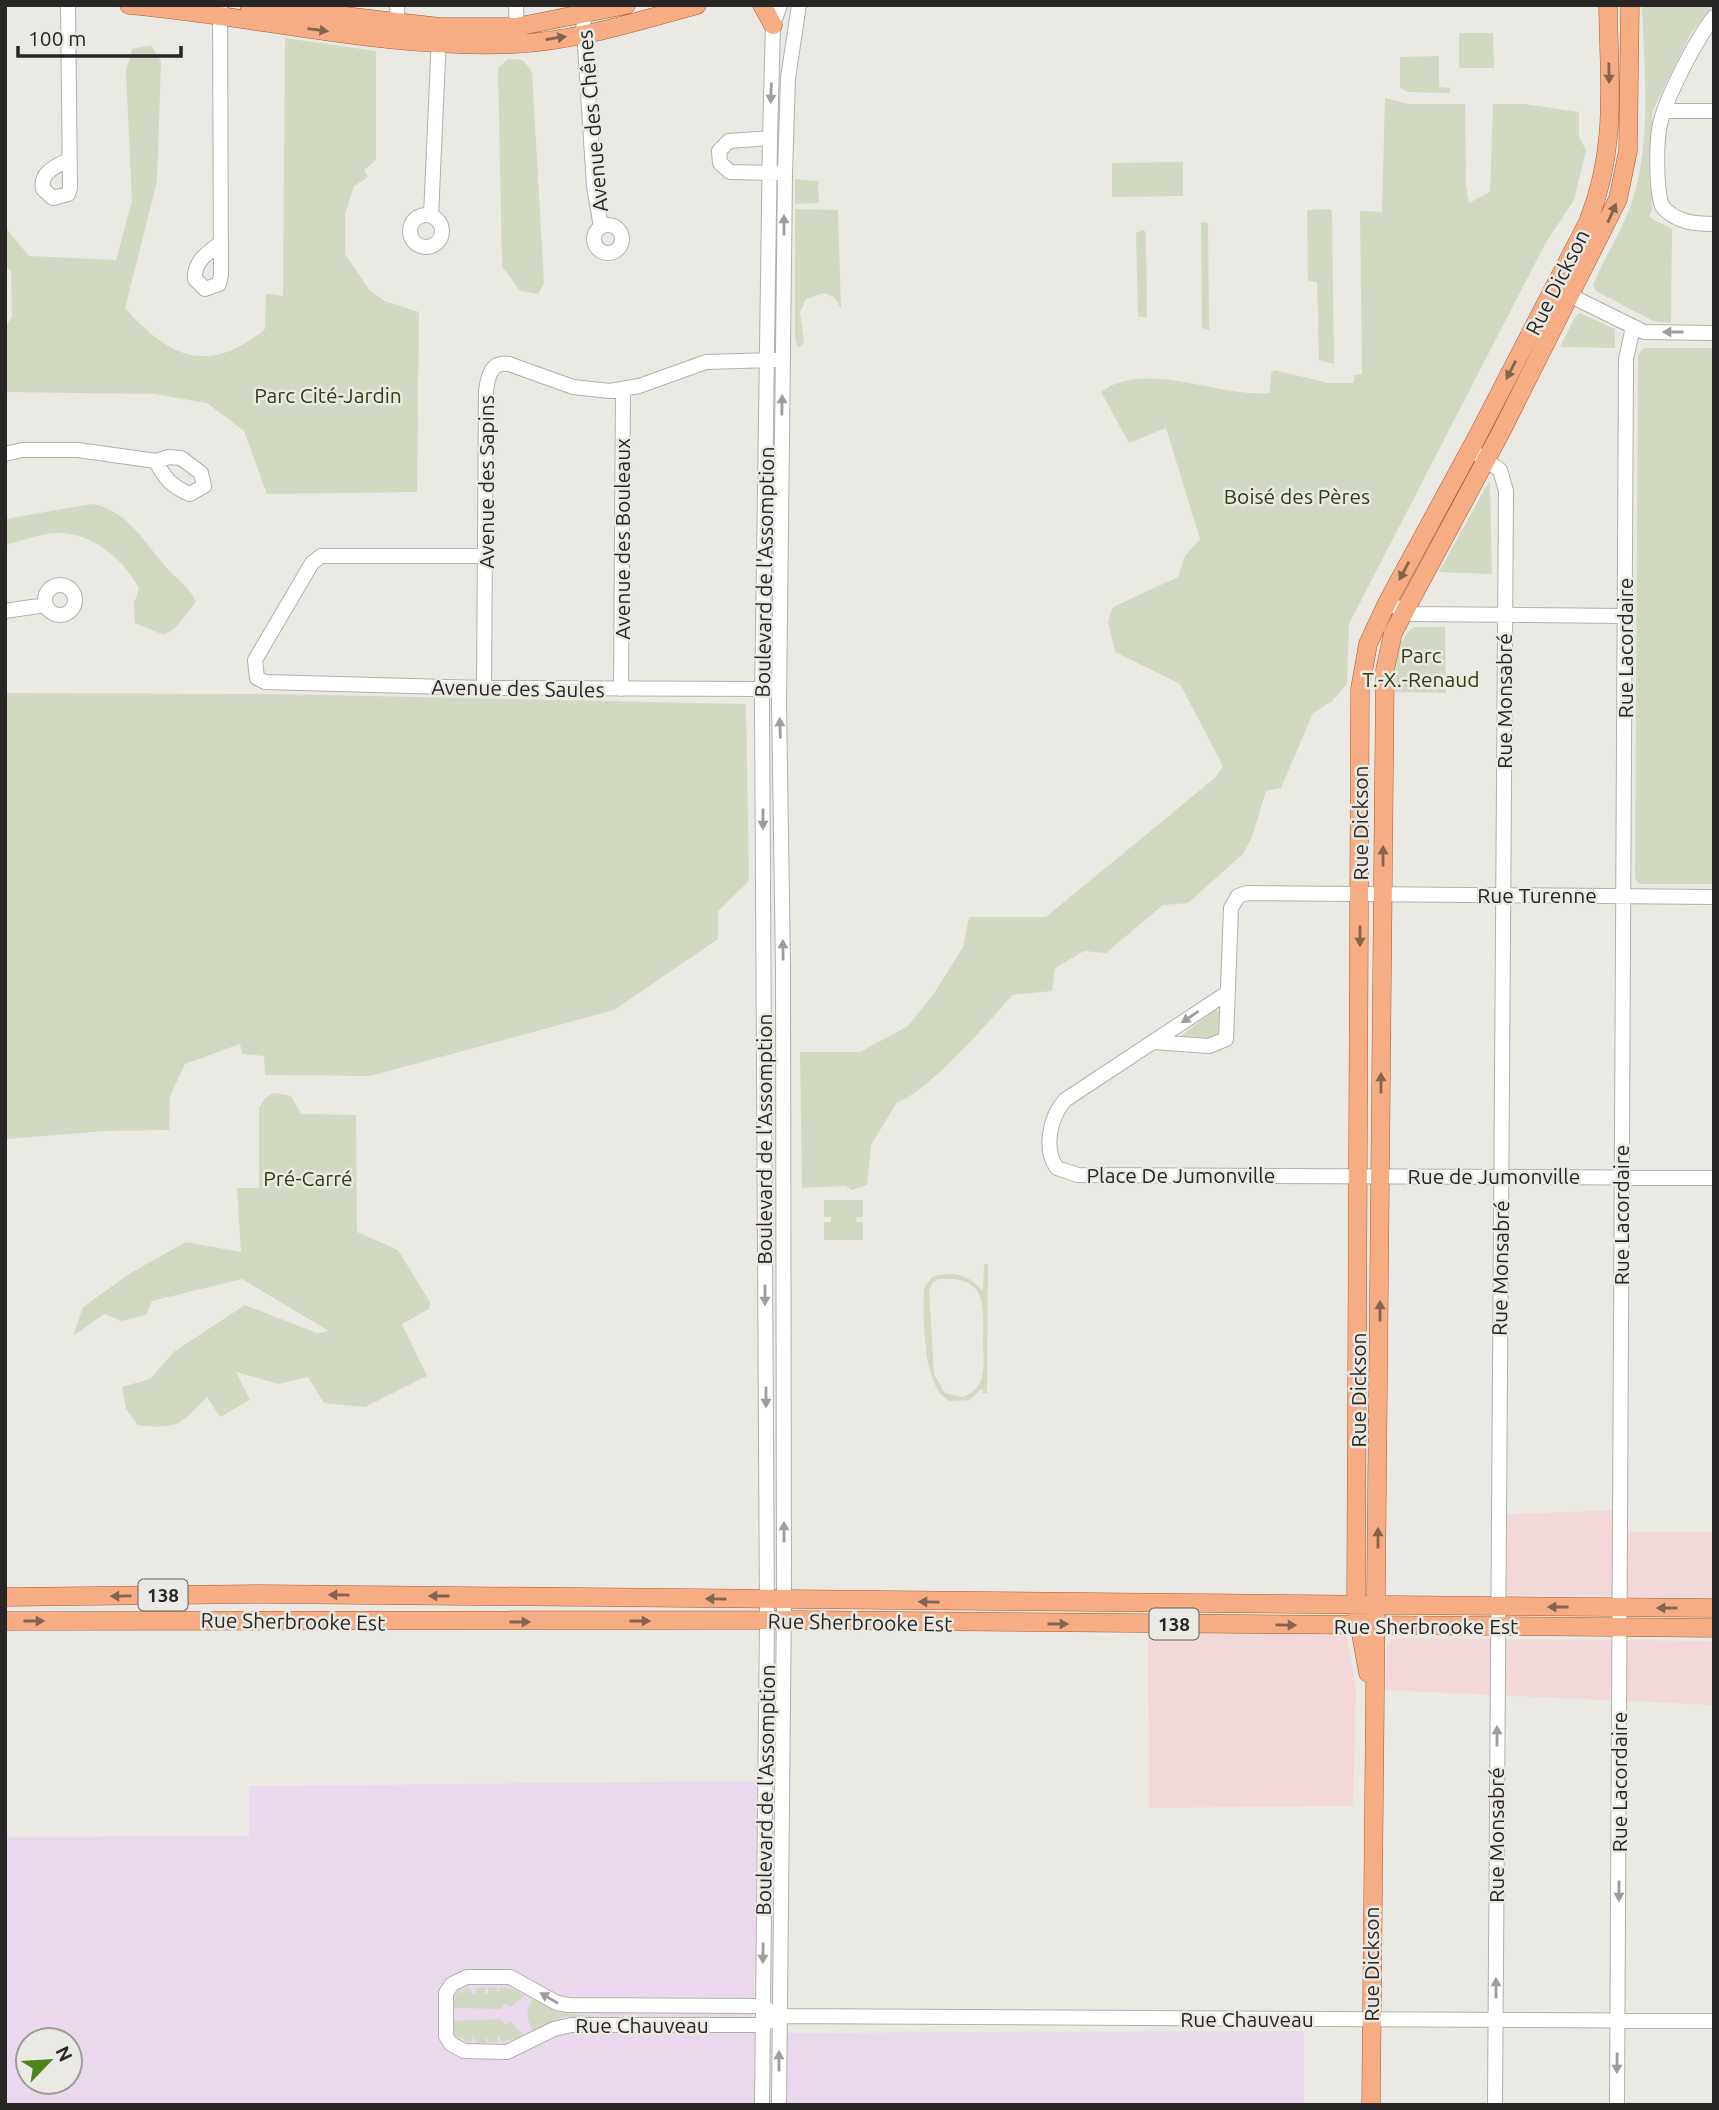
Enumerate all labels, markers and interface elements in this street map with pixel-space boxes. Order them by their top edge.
scale bar [18,14,180,58]
one-way arrow [308,24,330,35]
text: 100 m [28,26,86,50]
street label: Avenue des Chênes [572,29,612,213]
one-way arrow [545,32,567,43]
one-way arrow [1603,63,1615,85]
one-way arrow [766,82,777,104]
one-way arrow [1606,203,1618,223]
one-way arrow [778,214,790,236]
street label: Rue Dickson [1520,225,1594,339]
one-way arrow [1661,326,1683,338]
one-way arrow [1506,360,1517,380]
park label: Parc Cité-Jardin [254,383,402,407]
one-way arrow [777,394,788,416]
street label: Avenue des Sapins [474,395,498,569]
street label: Avenue des Bouleaux [610,438,634,640]
street label: Boulevard de l'Assomption [750,446,778,698]
park label: Boisé des Pères [1224,484,1370,508]
one-way arrow [1399,561,1411,581]
street label: Rue Lacordaire [1613,578,1637,718]
street label: Rue Monsabré [1492,633,1516,769]
park label: Parc T.-X.-Renaud [1362,643,1480,691]
street label: Avenue des Saules [431,674,605,702]
one-way arrow [774,716,785,738]
street label: Rue Dickson [1348,765,1372,881]
one-way arrow [757,808,769,830]
one-way arrow [1377,844,1389,866]
street label: Rue Turenne [1477,883,1597,907]
one-way arrow [1354,925,1366,947]
one-way arrow [777,939,788,961]
one-way arrow [1180,1011,1200,1024]
street label: Boulevard de l'Assomption [752,1013,776,1265]
one-way arrow [1376,1072,1387,1094]
street label: Rue Lacordaire [1609,1145,1633,1285]
street label: Place De Jumonville [1087,1163,1275,1187]
street label: Rue de Jumonville [1408,1164,1580,1188]
park label: Pré-Carré [263,1166,353,1190]
street label: Rue Monsabré [1487,1200,1513,1336]
one-way arrow [759,1284,771,1306]
one-way arrow [1374,1299,1386,1321]
street label: Rue Dickson [1346,1332,1370,1448]
one-way arrow [760,1387,772,1409]
one-way arrow [778,1521,790,1543]
one-way arrow [1372,1527,1384,1549]
road number: 138 [138,1580,188,1610]
one-way arrow [110,1590,132,1602]
one-way arrow [328,1590,350,1601]
one-way arrow [427,1590,449,1602]
one-way arrow [705,1593,727,1605]
one-way arrow [918,1596,940,1607]
one-way arrow [1547,1601,1569,1613]
one-way arrow [1655,1602,1677,1614]
street label: Rue Sherbrooke Est [200,1607,386,1635]
street label: Rue Sherbrooke Est [767,1608,953,1636]
road number: 138 [1150,1608,1198,1640]
street label: Rue Sherbrooke Est [1334,1614,1518,1638]
one-way arrow [24,1615,46,1627]
one-way arrow [629,1615,651,1627]
one-way arrow [510,1616,532,1627]
one-way arrow [1047,1618,1069,1630]
one-way arrow [1275,1619,1297,1631]
street label: Boulevard de l'Assomption [751,1664,779,1916]
street label: Rue Lacordaire [1607,1712,1631,1852]
one-way arrow [1491,1724,1503,1746]
street label: Rue Monsabré [1484,1767,1508,1903]
one-way arrow [1613,1881,1624,1903]
street label: Rue Dickson [1359,1906,1383,2022]
one-way arrow [757,1942,769,1964]
one-way arrow [1490,1976,1502,1998]
one-way arrow [539,1992,559,2004]
street label: Rue Chauveau [1180,2007,1314,2031]
street label: Rue Chauveau [575,2013,709,2037]
north arrow [14,2026,84,2096]
text: N [51,2043,77,2065]
one-way arrow [773,2049,785,2071]
one-way arrow [1611,2052,1623,2074]

